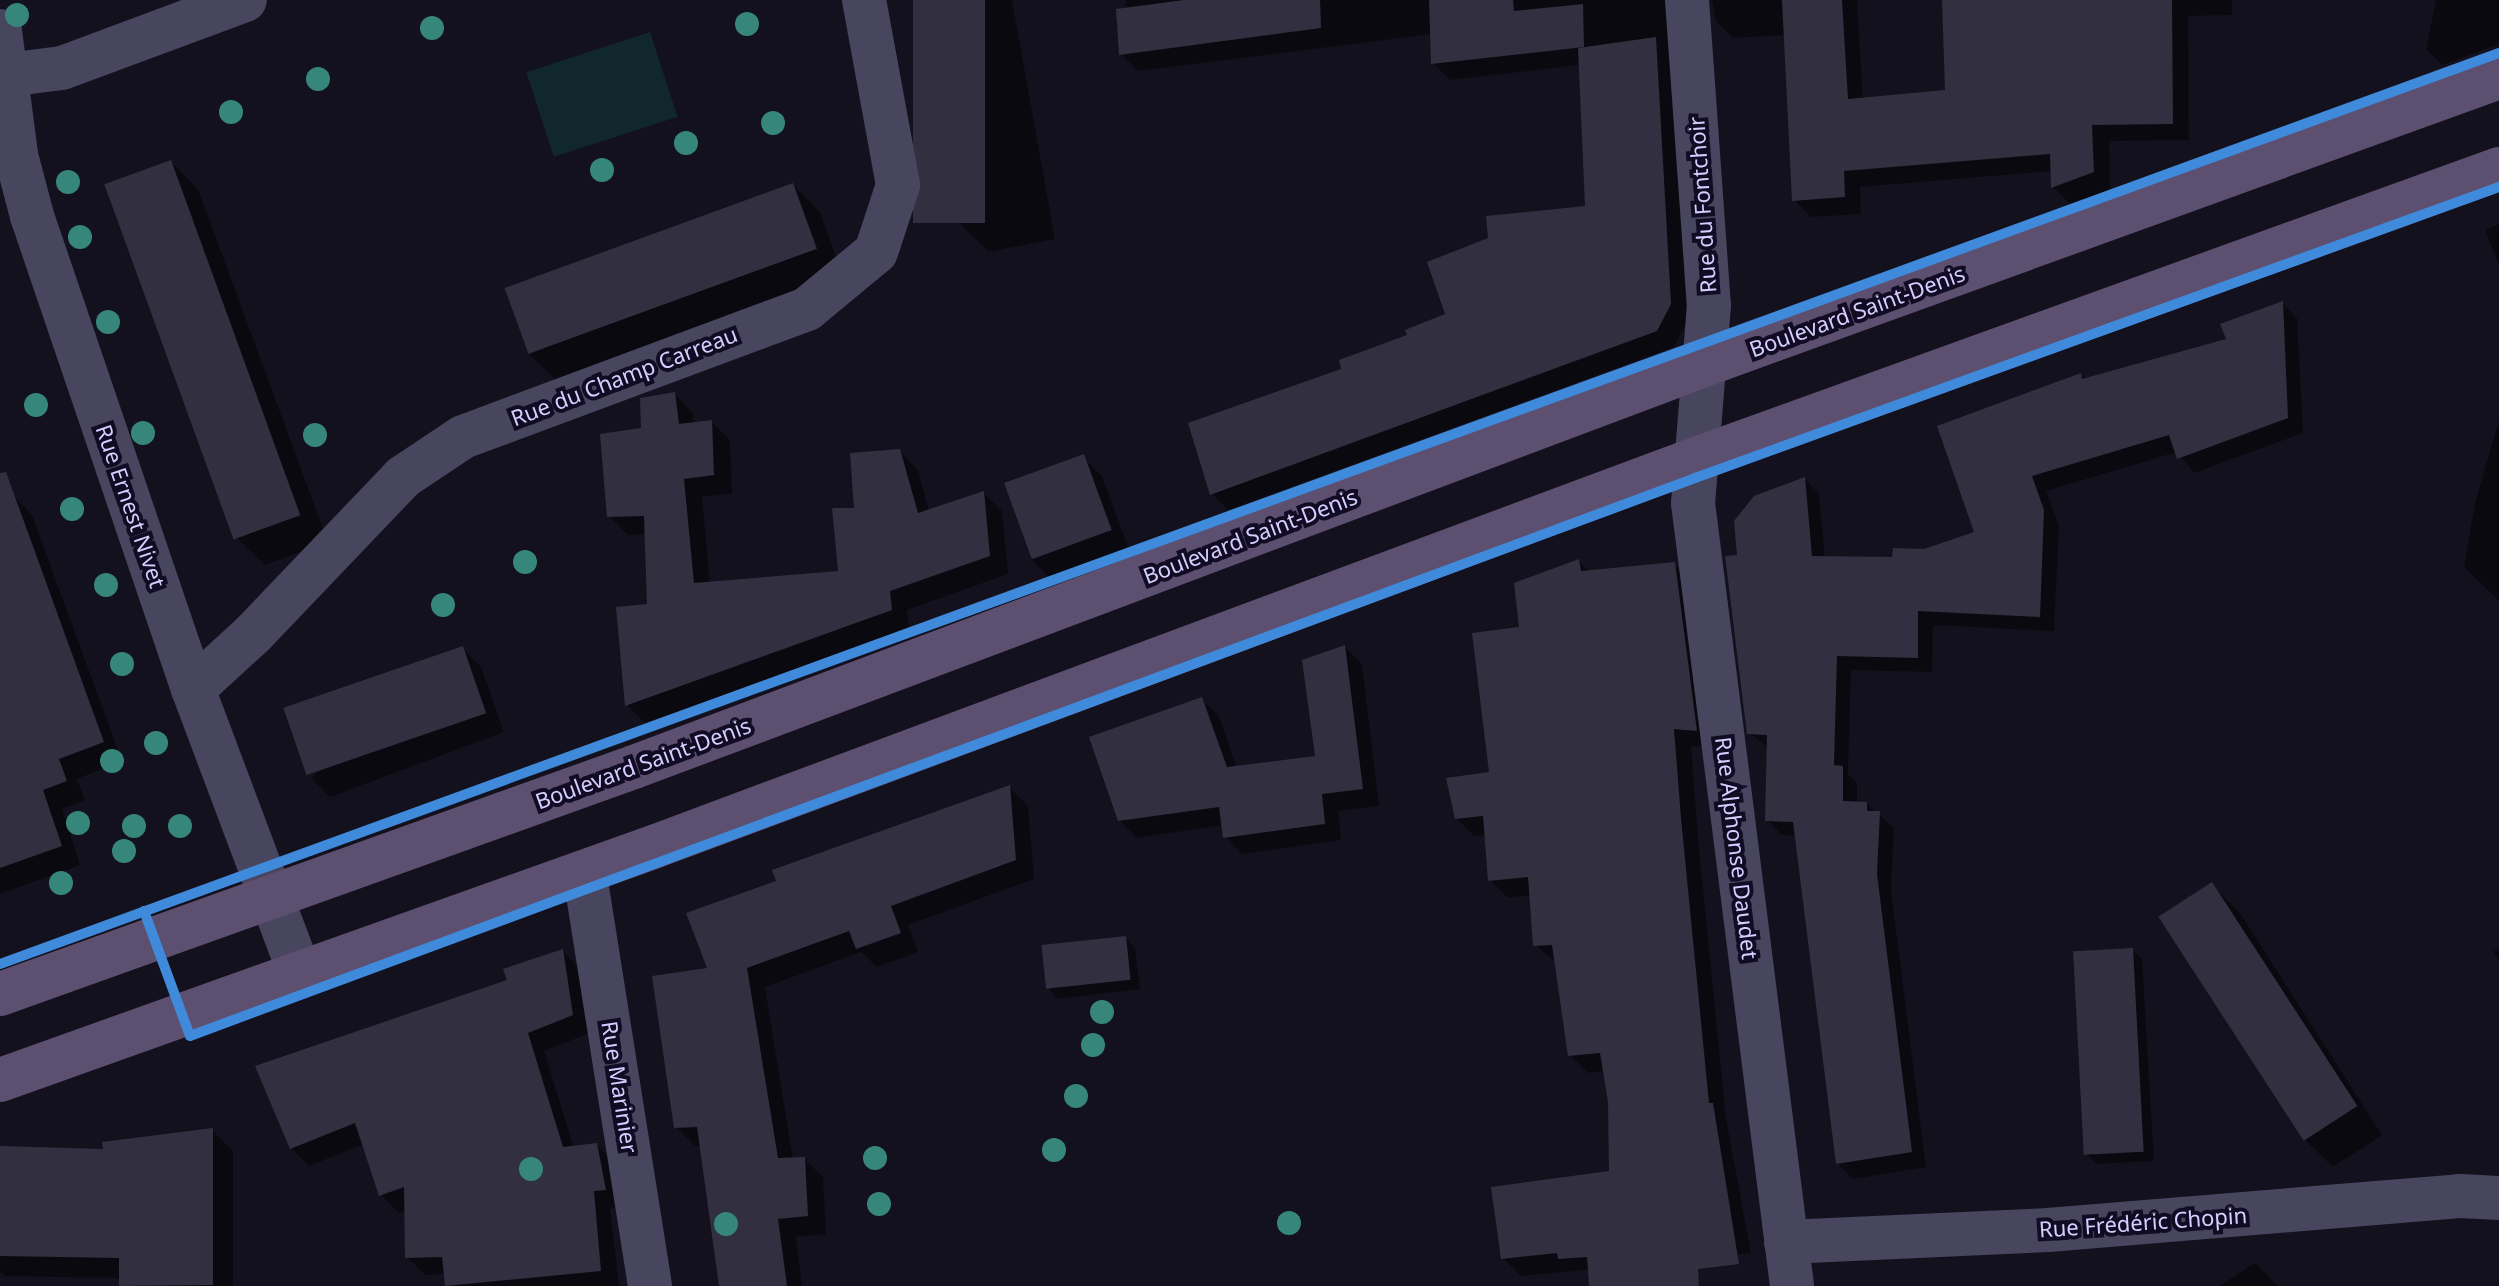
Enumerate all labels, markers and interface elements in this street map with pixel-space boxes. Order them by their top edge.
street label: Rue du Fontchoir [1683,116,1721,294]
street label: Boulevard Saint-Denis [1746,260,1968,362]
street label: Rue du Champ Carreau [507,321,741,431]
street label: Rue Ernest Nivet [91,421,171,591]
street label: Boulevard Saint-Denis [1139,483,1361,589]
street label: Boulevard Saint-Denis [532,712,754,814]
street label: Rue Alphonse Daudet [1710,735,1764,961]
street label: Rue Marinier [597,1019,643,1155]
street label: Rue Frédéric Chopin [2038,1202,2248,1242]

